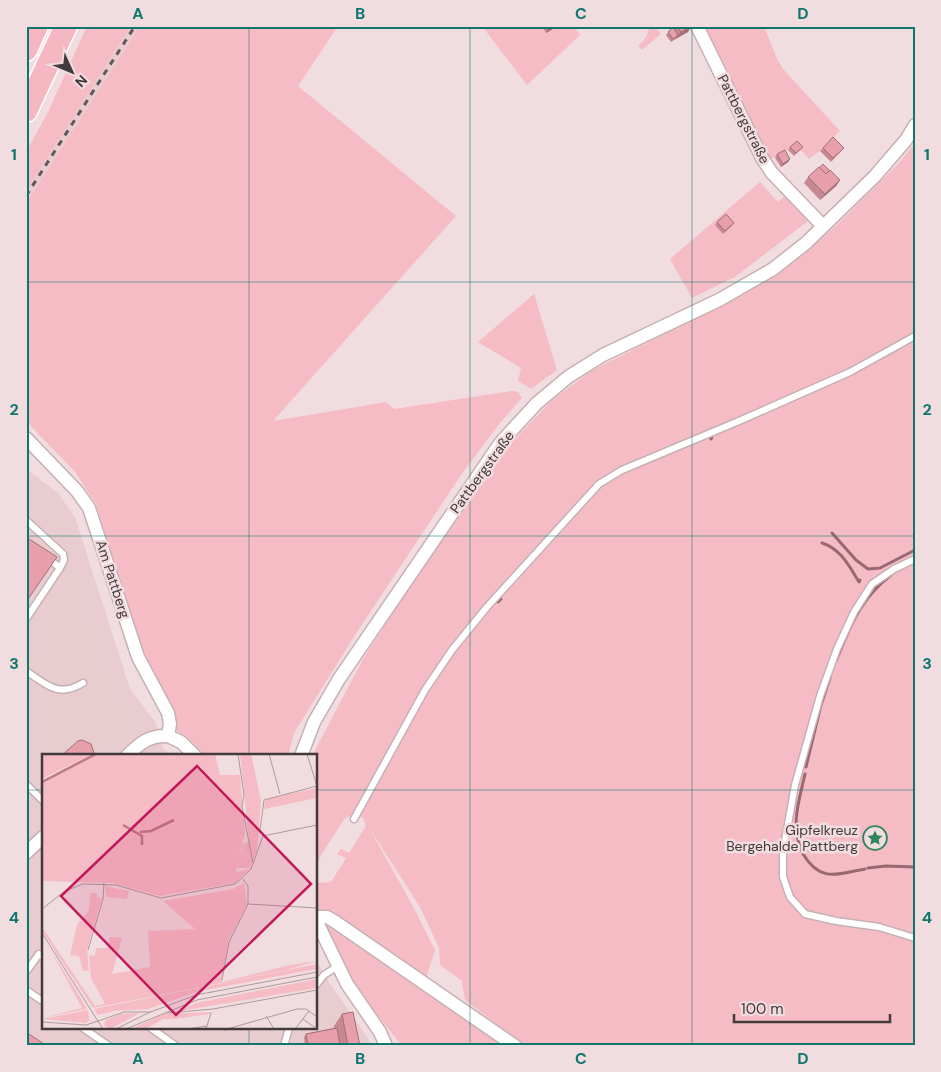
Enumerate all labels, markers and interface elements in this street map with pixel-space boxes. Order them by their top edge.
text: A [132,3,144,24]
text: B [355,3,365,24]
text: C [575,3,587,24]
text: D [797,3,809,24]
north arrow [48,48,98,98]
text: N [71,71,91,91]
street label: Pattbergstraße [714,71,774,167]
text: 1 [11,144,17,165]
text: 1 [924,144,930,165]
text: 2 [9,399,19,420]
text: 2 [922,399,932,420]
street label: Pattbergstraße [446,427,518,517]
street label: Am Pattberg [92,538,134,621]
text: 3 [9,653,19,674]
text: 3 [922,653,932,674]
inset map [42,754,318,1030]
place label: Gipfelkreuz Bergehalde Pattberg [726,821,858,855]
place icon: Gipfelkreuz Bergehalde Pattberg [862,825,888,851]
text: 4 [9,907,19,928]
text: 4 [922,907,932,928]
scale bar [734,992,890,1024]
text: 100 m [741,999,784,1019]
text: A [132,1048,144,1069]
text: B [355,1048,365,1069]
text: C [575,1048,587,1069]
text: D [797,1048,809,1069]

